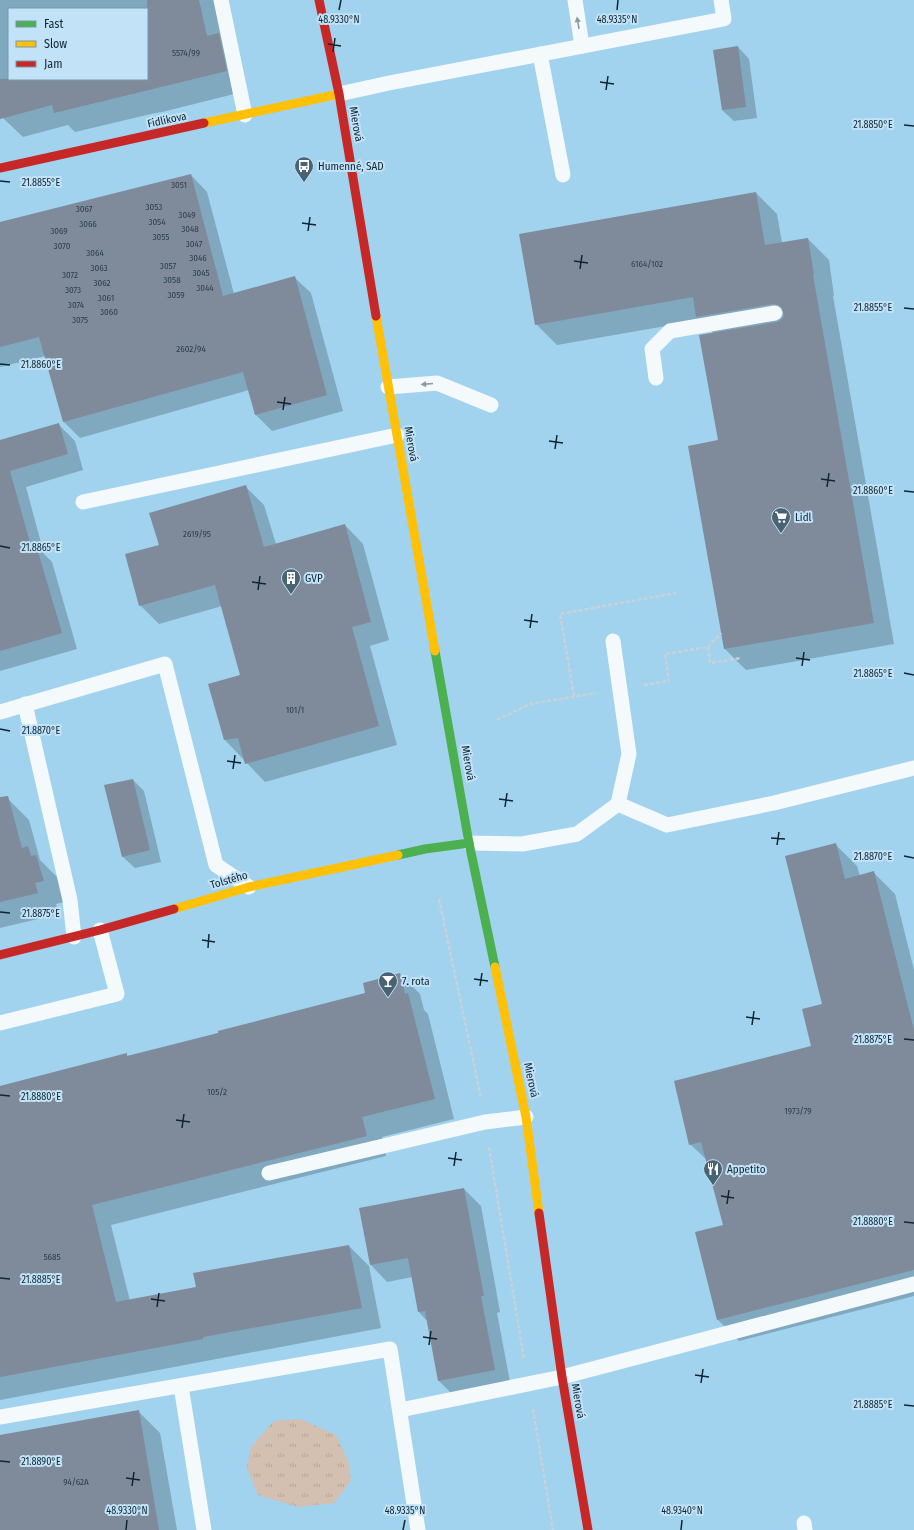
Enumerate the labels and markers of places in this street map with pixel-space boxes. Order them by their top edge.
bus stop icon: Humenné, SAD [293,155,315,183]
place label: Humenné, SAD [318,160,384,173]
supermarket icon: Lidl [770,506,792,534]
place label: Lidl [795,511,812,524]
building icon: GVP [280,567,302,595]
place label: GVP [305,572,323,585]
bar icon: 7. rota [377,970,399,998]
place label: 7. rota [402,975,430,988]
restaurant icon: Appetito [702,1158,724,1186]
place label: Appetito [727,1163,766,1176]

